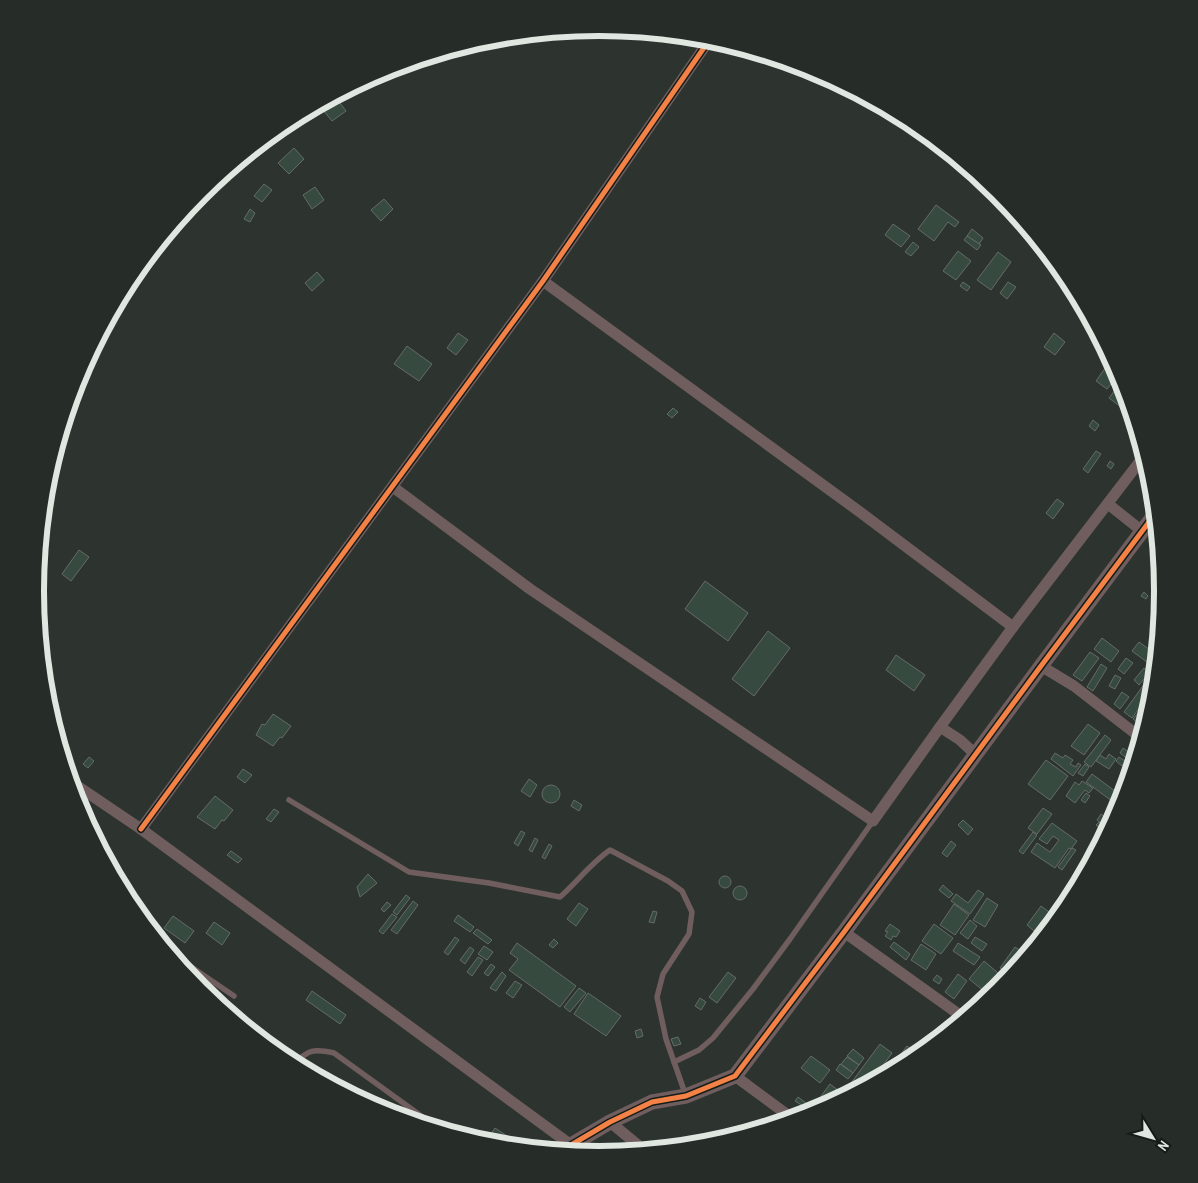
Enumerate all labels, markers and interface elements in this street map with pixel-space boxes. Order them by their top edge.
north arrow [1128,1113,1178,1163]
text: N [1154,1137,1173,1155]

